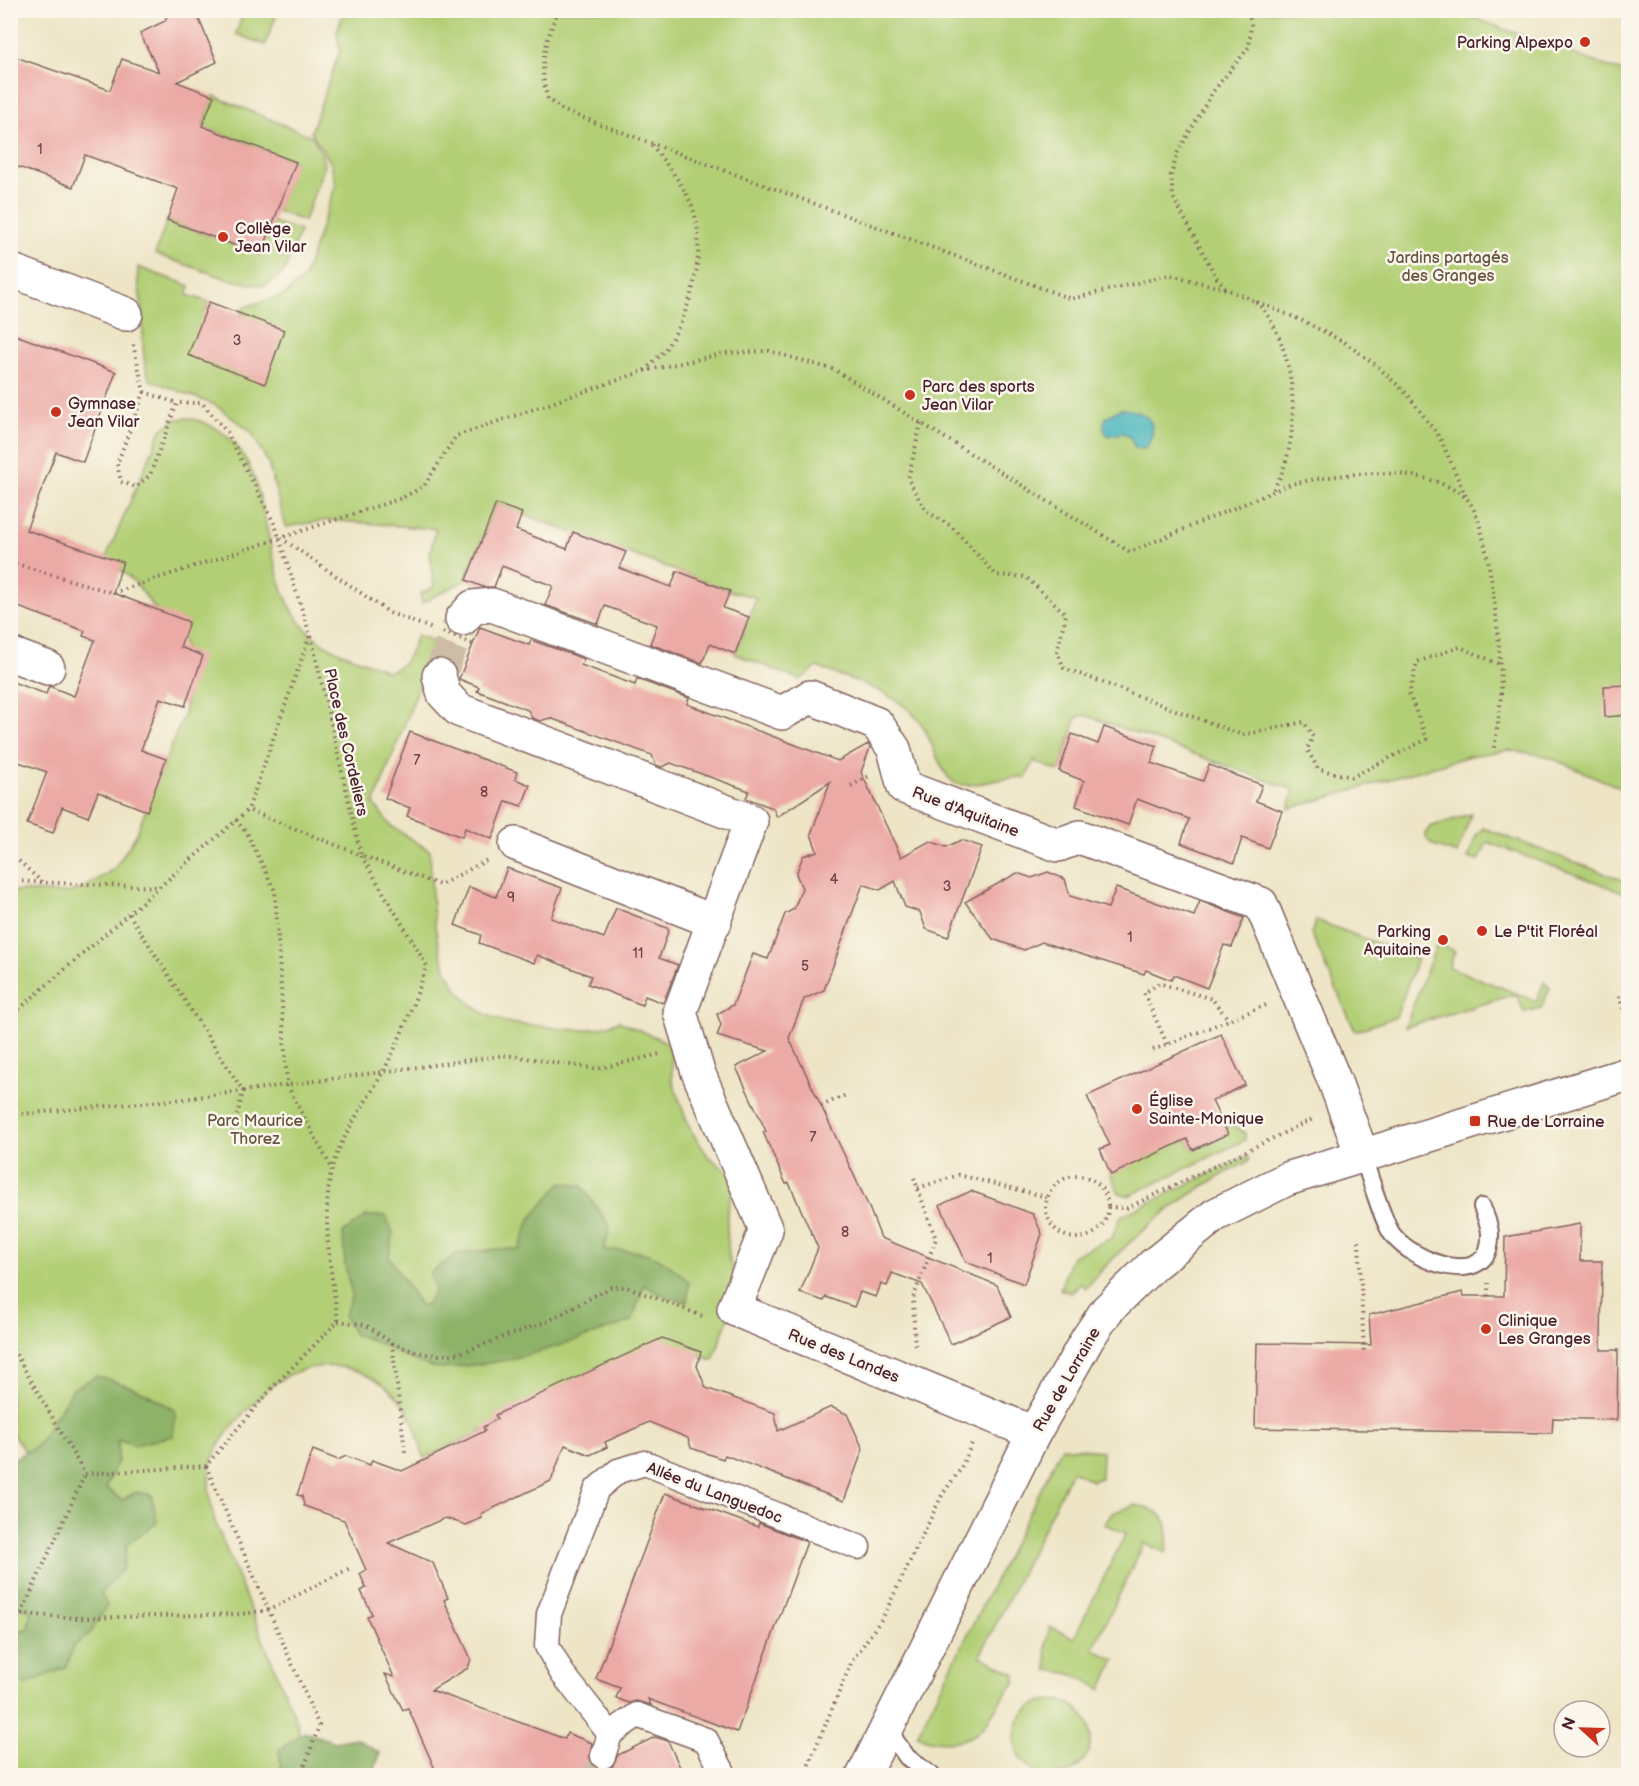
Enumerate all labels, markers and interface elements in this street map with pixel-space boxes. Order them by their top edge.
place label: Parking Alpexpo [1457,34,1573,53]
marker: Parking Alpexpo [1578,35,1592,49]
house number: 1 [37,141,43,158]
place label: Collège Jean Vilar [235,220,307,257]
marker: Collège Jean Vilar [216,230,230,244]
park label: Jardins partagés des Granges [1387,249,1509,286]
house number: 3 [233,332,241,349]
place label: Parc des sports Jean Vilar [922,378,1035,415]
marker: Parc des sports Jean Vilar [903,388,917,402]
place label: Gymnase Jean Vilar [68,395,140,432]
marker: Gymnase Jean Vilar [49,405,63,419]
street label: Place des Cordeliers [319,667,372,818]
house number: 7 [414,752,421,769]
street label: Rue d'Aquitaine [909,783,1022,842]
house number: 8 [480,784,488,801]
house number: 4 [830,871,839,888]
house number: 3 [943,878,951,895]
house number: 9 [507,889,515,906]
place label: Parking Aquitaine [1364,923,1432,960]
place label: Le P'tit Floréal [1494,923,1598,942]
marker: Le P'tit Floréal [1475,924,1489,938]
house number: 1 [1127,929,1133,946]
marker: Parking Aquitaine [1436,933,1450,947]
house number: 11 [633,945,643,962]
house number: 5 [801,958,809,975]
place label: Église Sainte-Monique [1149,1090,1264,1129]
marker: Église Sainte-Monique [1130,1102,1144,1116]
park label: Parc Maurice Thorez [207,1112,304,1149]
place label: Rue de Lorraine [1487,1113,1605,1132]
marker: Rue de Lorraine [1468,1114,1482,1128]
house number: 7 [810,1129,817,1146]
house number: 8 [841,1224,849,1241]
house number: 1 [987,1250,993,1267]
place label: Clinique Les Granges [1498,1312,1591,1349]
marker: Clinique Les Granges [1479,1322,1493,1336]
street label: Rue de Lorraine [1030,1324,1105,1435]
street label: Rue des Landes [785,1325,902,1387]
street label: Allée du Languedoc [644,1459,785,1528]
north arrow [1552,1699,1612,1759]
text: N [1558,1715,1581,1733]

